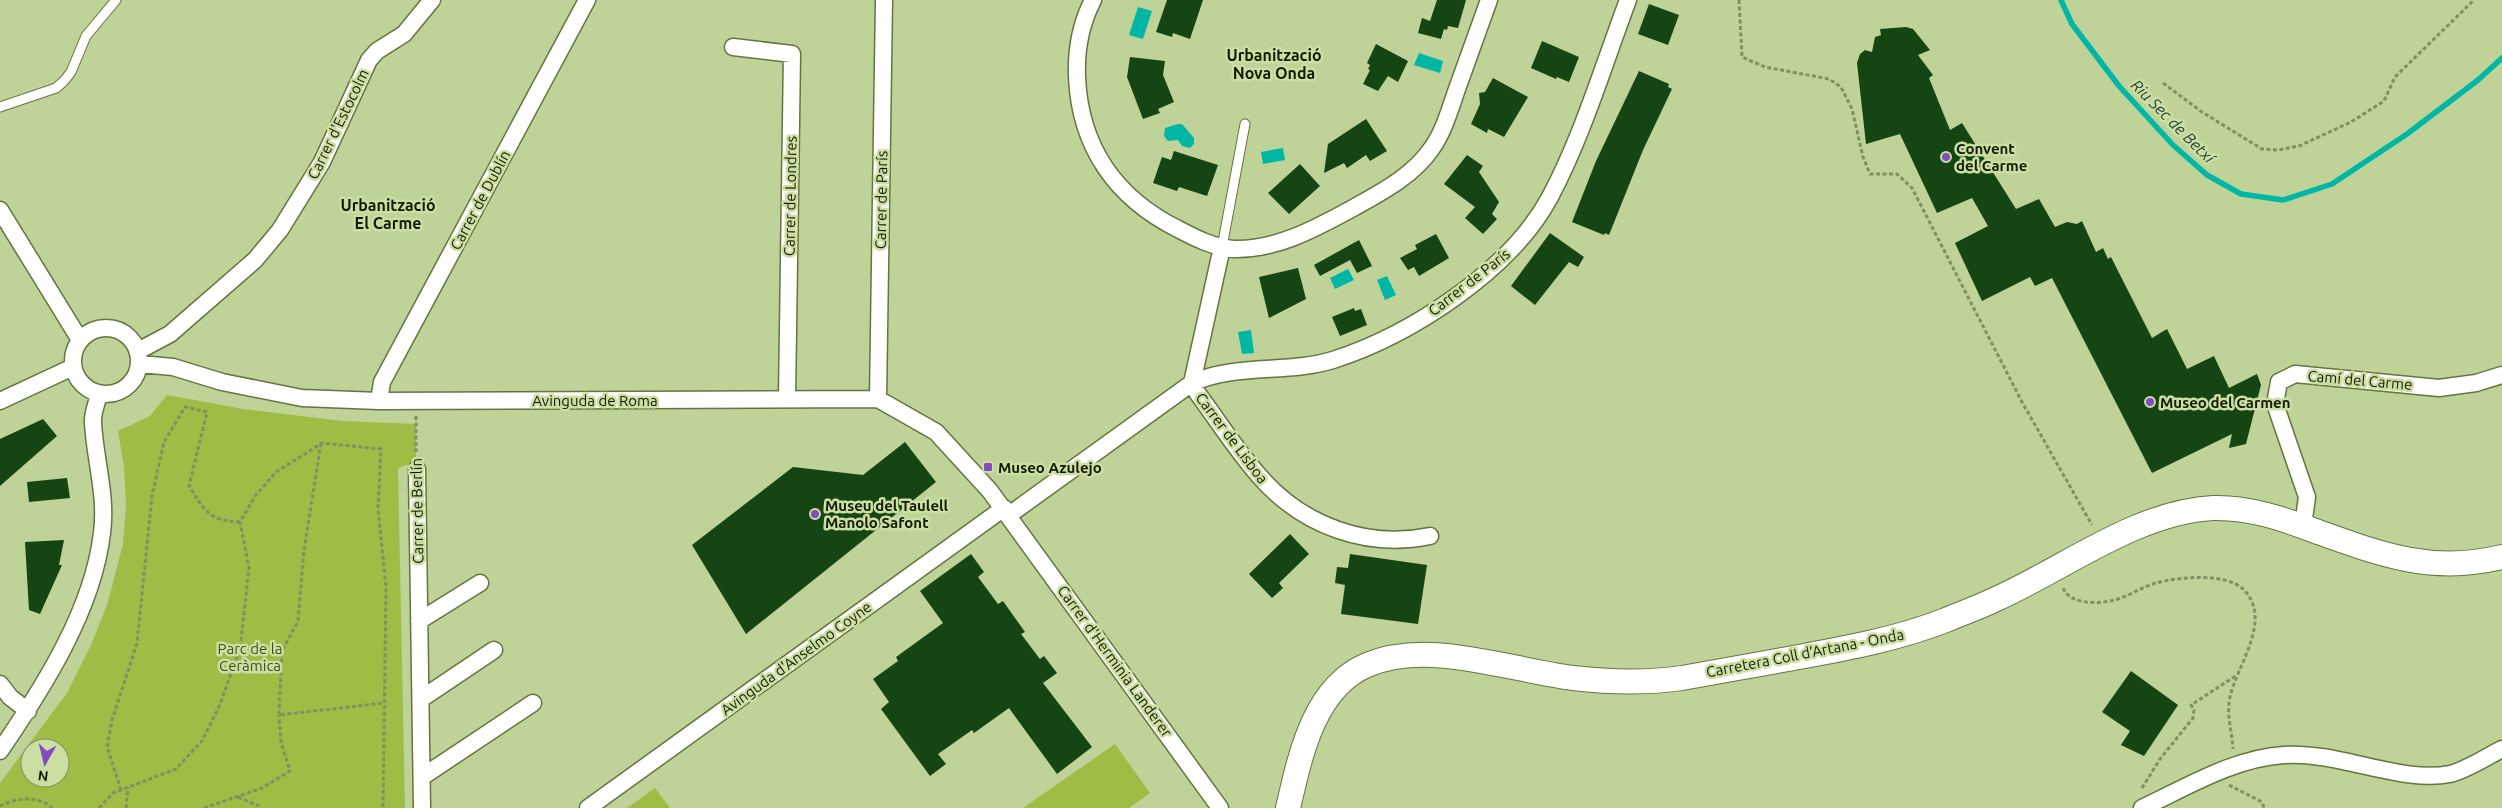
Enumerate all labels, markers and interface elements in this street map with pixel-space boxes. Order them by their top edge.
district label: Urbanització Nova Onda [1226,46,1322,82]
street label: Carrer d'Estocolm [304,66,372,182]
water label: Riu Sec de Betxí [2128,76,2220,168]
street label: Carrer de Londres [780,136,800,256]
place label: Convent del Carme [1956,140,2027,174]
street label: Carrer de Dublín [447,147,513,253]
street label: Carrer de París [872,151,890,249]
marker: Convent del Carme [1940,151,1952,163]
district label: Urbanització El Carme [340,196,436,232]
street label: Carrer de París [1425,245,1513,319]
street label: Camí del Carme [2307,367,2413,393]
street label: Carrer de Lisboa [1192,389,1272,487]
street label: Avinguda de Roma [532,392,658,409]
place label: Museo del Carmen [2160,394,2291,411]
marker: Museo del Carmen [2144,396,2156,408]
street label: Carrer de Berlín [408,458,426,564]
place label: Museo Azulejo [998,459,1102,476]
marker: Museo Azulejo [982,461,994,473]
place label: Museu del Taulell Manolo Safont [825,497,949,531]
marker: Museu del Taulell Manolo Safont [809,508,821,520]
street label: Carrer d'Herminia Landerer [1054,582,1176,740]
street label: Avinguda d'Anselmo Coyne [717,598,875,718]
street label: Carretera Coll d’Artana - Onda [1705,625,1905,681]
park label: Parc de la Ceràmica [218,640,282,674]
north arrow [20,738,70,788]
text: N [37,767,49,785]

